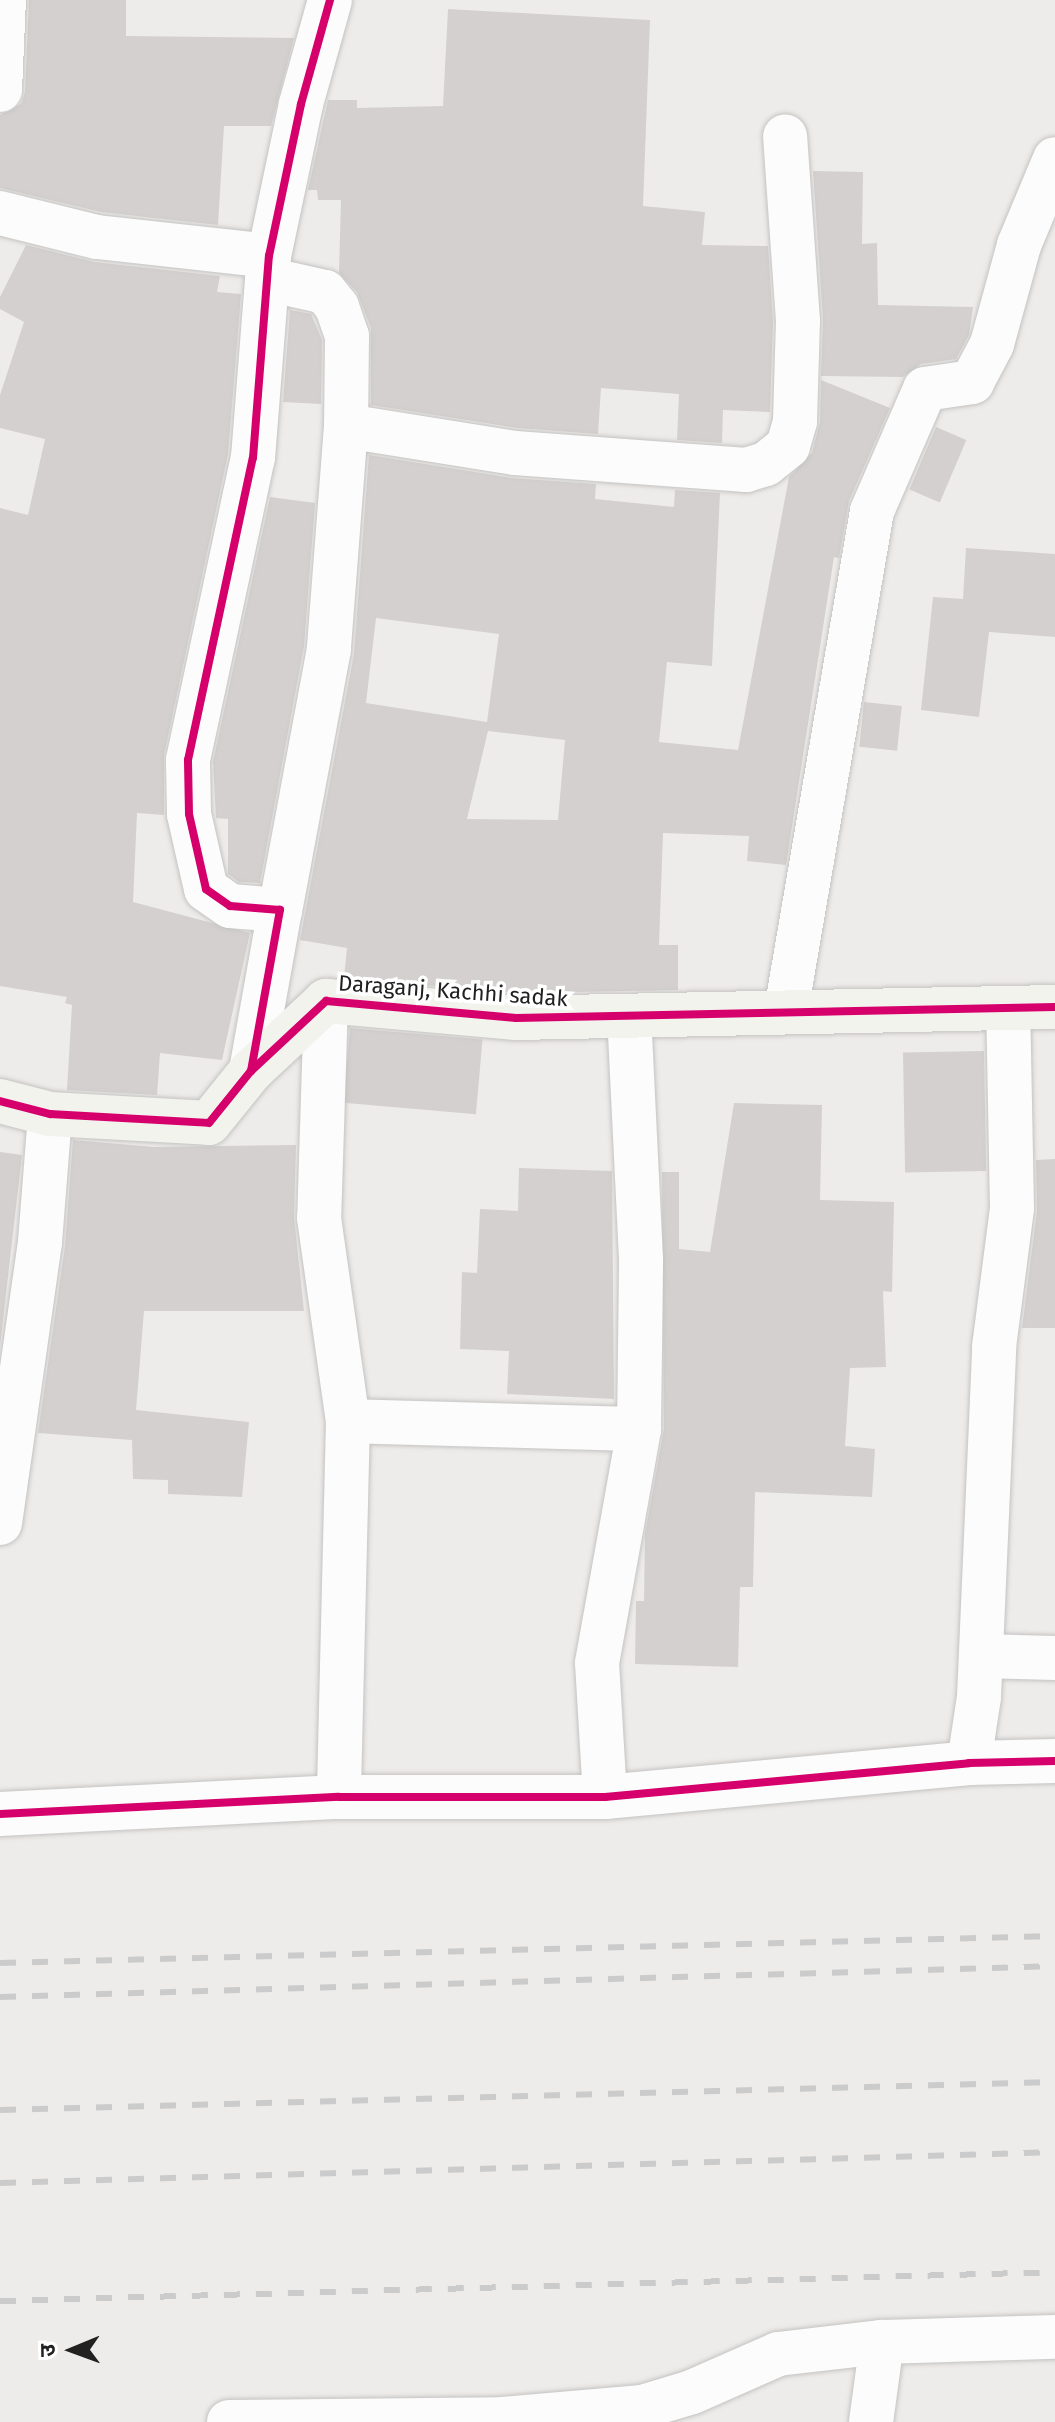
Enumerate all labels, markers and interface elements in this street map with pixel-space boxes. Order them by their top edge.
street label: Daraganj, Kachhi sadak [337,970,569,1012]
north arrow [32,2310,112,2390]
text: उ [34,2344,61,2357]

